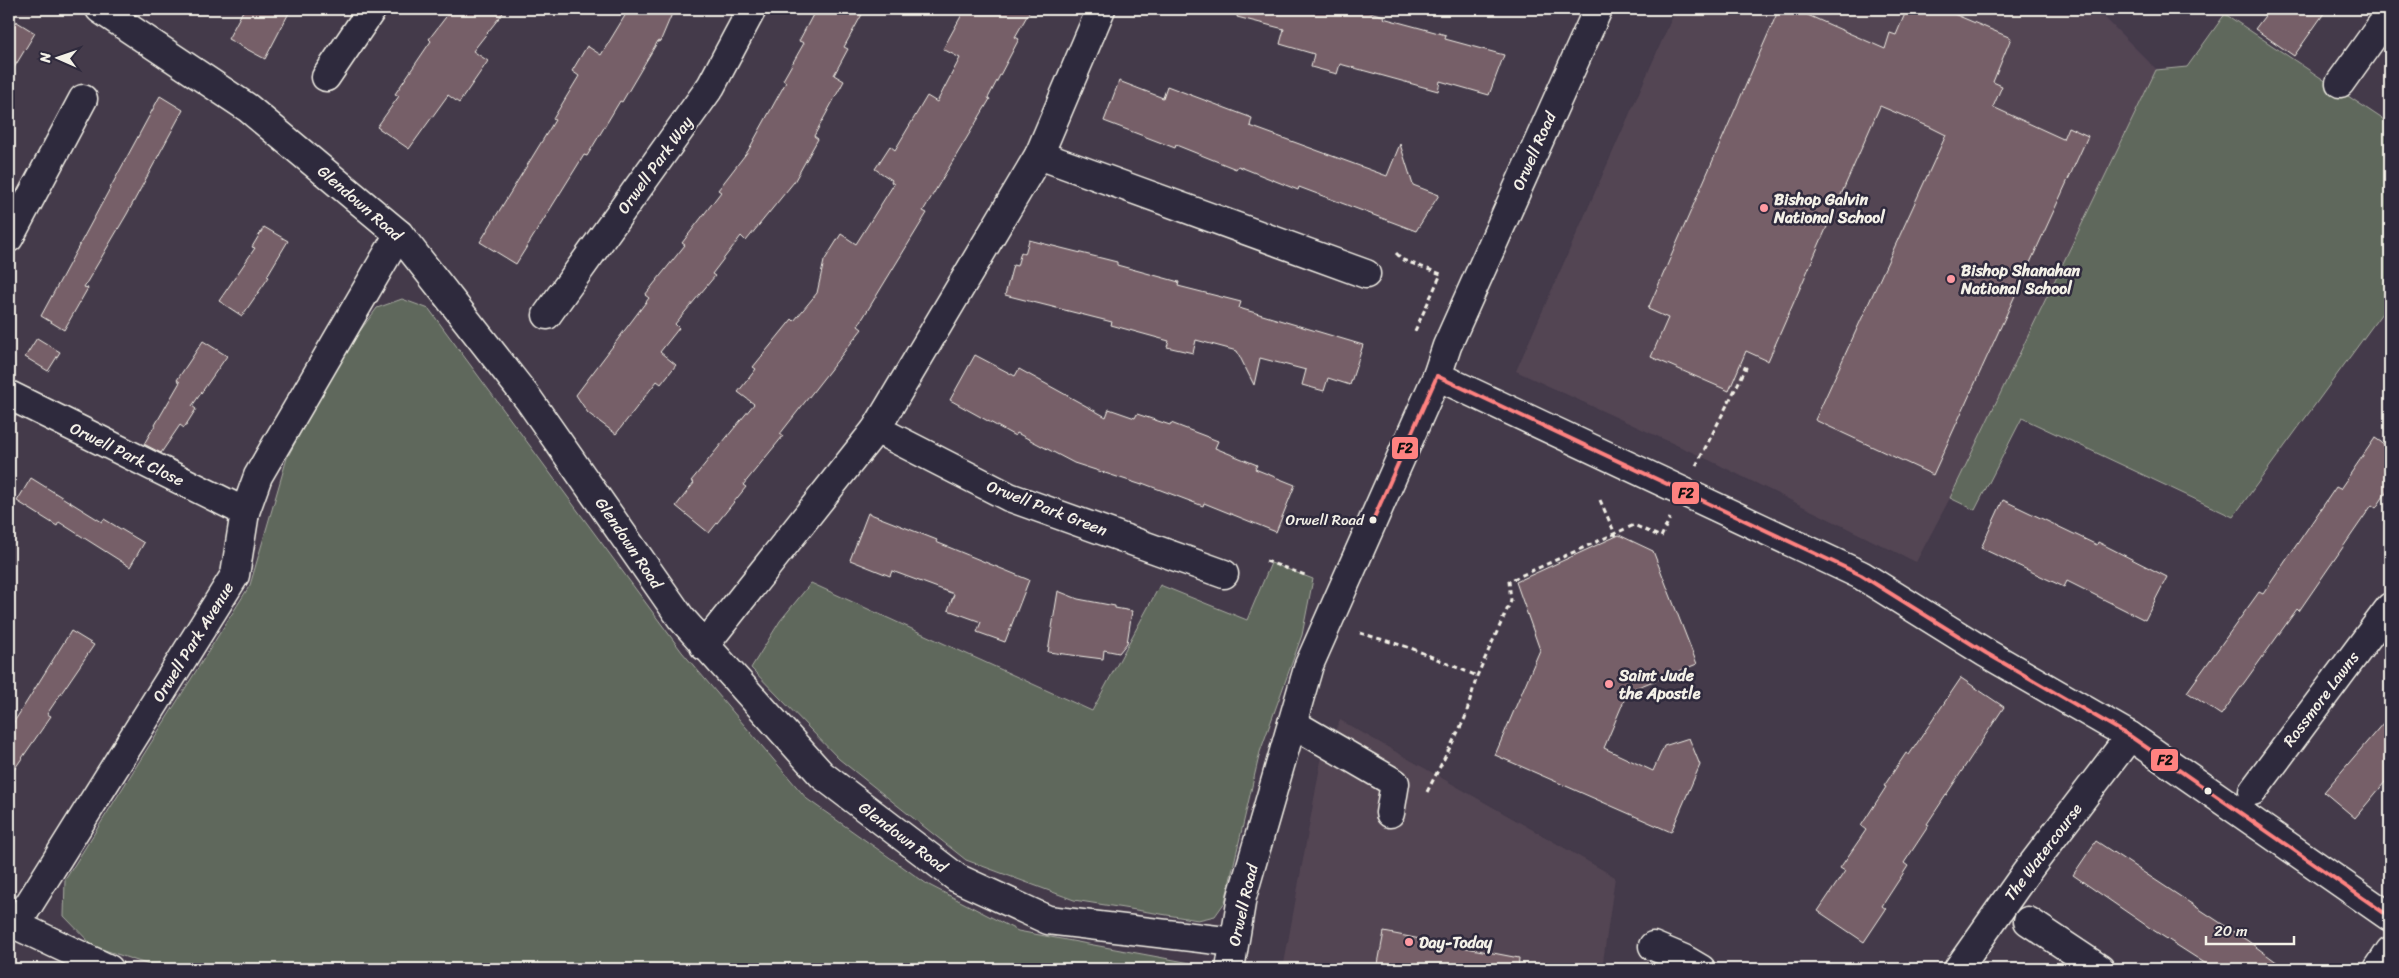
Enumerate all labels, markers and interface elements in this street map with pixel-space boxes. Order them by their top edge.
north arrow [32,32,82,82]
text: N [33,52,58,64]
street label: Orwell Road [1504,105,1565,195]
street label: Orwell Park Way [609,109,701,220]
street label: Glendown Road [311,157,411,250]
place label: Bishop Galvin National School [1773,185,1886,232]
marker: Bishop Galvin National School [1758,202,1770,214]
place label: Bishop Shanahan National School [1960,256,2081,303]
marker: Bishop Shanahan National School [1945,273,1957,285]
street label: Orwell Park Close [65,414,189,494]
line badge: F2 [1391,436,1419,460]
text: F2 [1396,436,1414,461]
street label: Orwell Park Green [982,472,1112,545]
line badge: F2 [1671,481,1700,505]
text: F2 [1677,481,1695,506]
street label: Glendown Road [587,491,671,596]
place label: Orwell Road [1285,507,1365,533]
marker: Orwell Road [1368,515,1378,525]
street label: Orwell Park Avenue [144,576,242,708]
street label: Rossmore Lawns [2275,644,2367,753]
place label: Saint Jude the Apostle [1618,661,1701,708]
marker: Saint Jude the Apostle [1603,678,1615,690]
line badge: F2 [2150,748,2179,772]
text: F2 [2156,748,2174,773]
unlabelled marker [2203,786,2213,796]
street label: Glendown Road [852,794,955,881]
street label: The Watercourse [1996,796,2090,907]
street label: Orwell Road [1219,859,1267,949]
scale bar [2206,913,2294,945]
text: 20 m [2214,918,2248,944]
place label: Day-Today [1419,928,1493,957]
marker: Day-Today [1403,936,1415,948]

